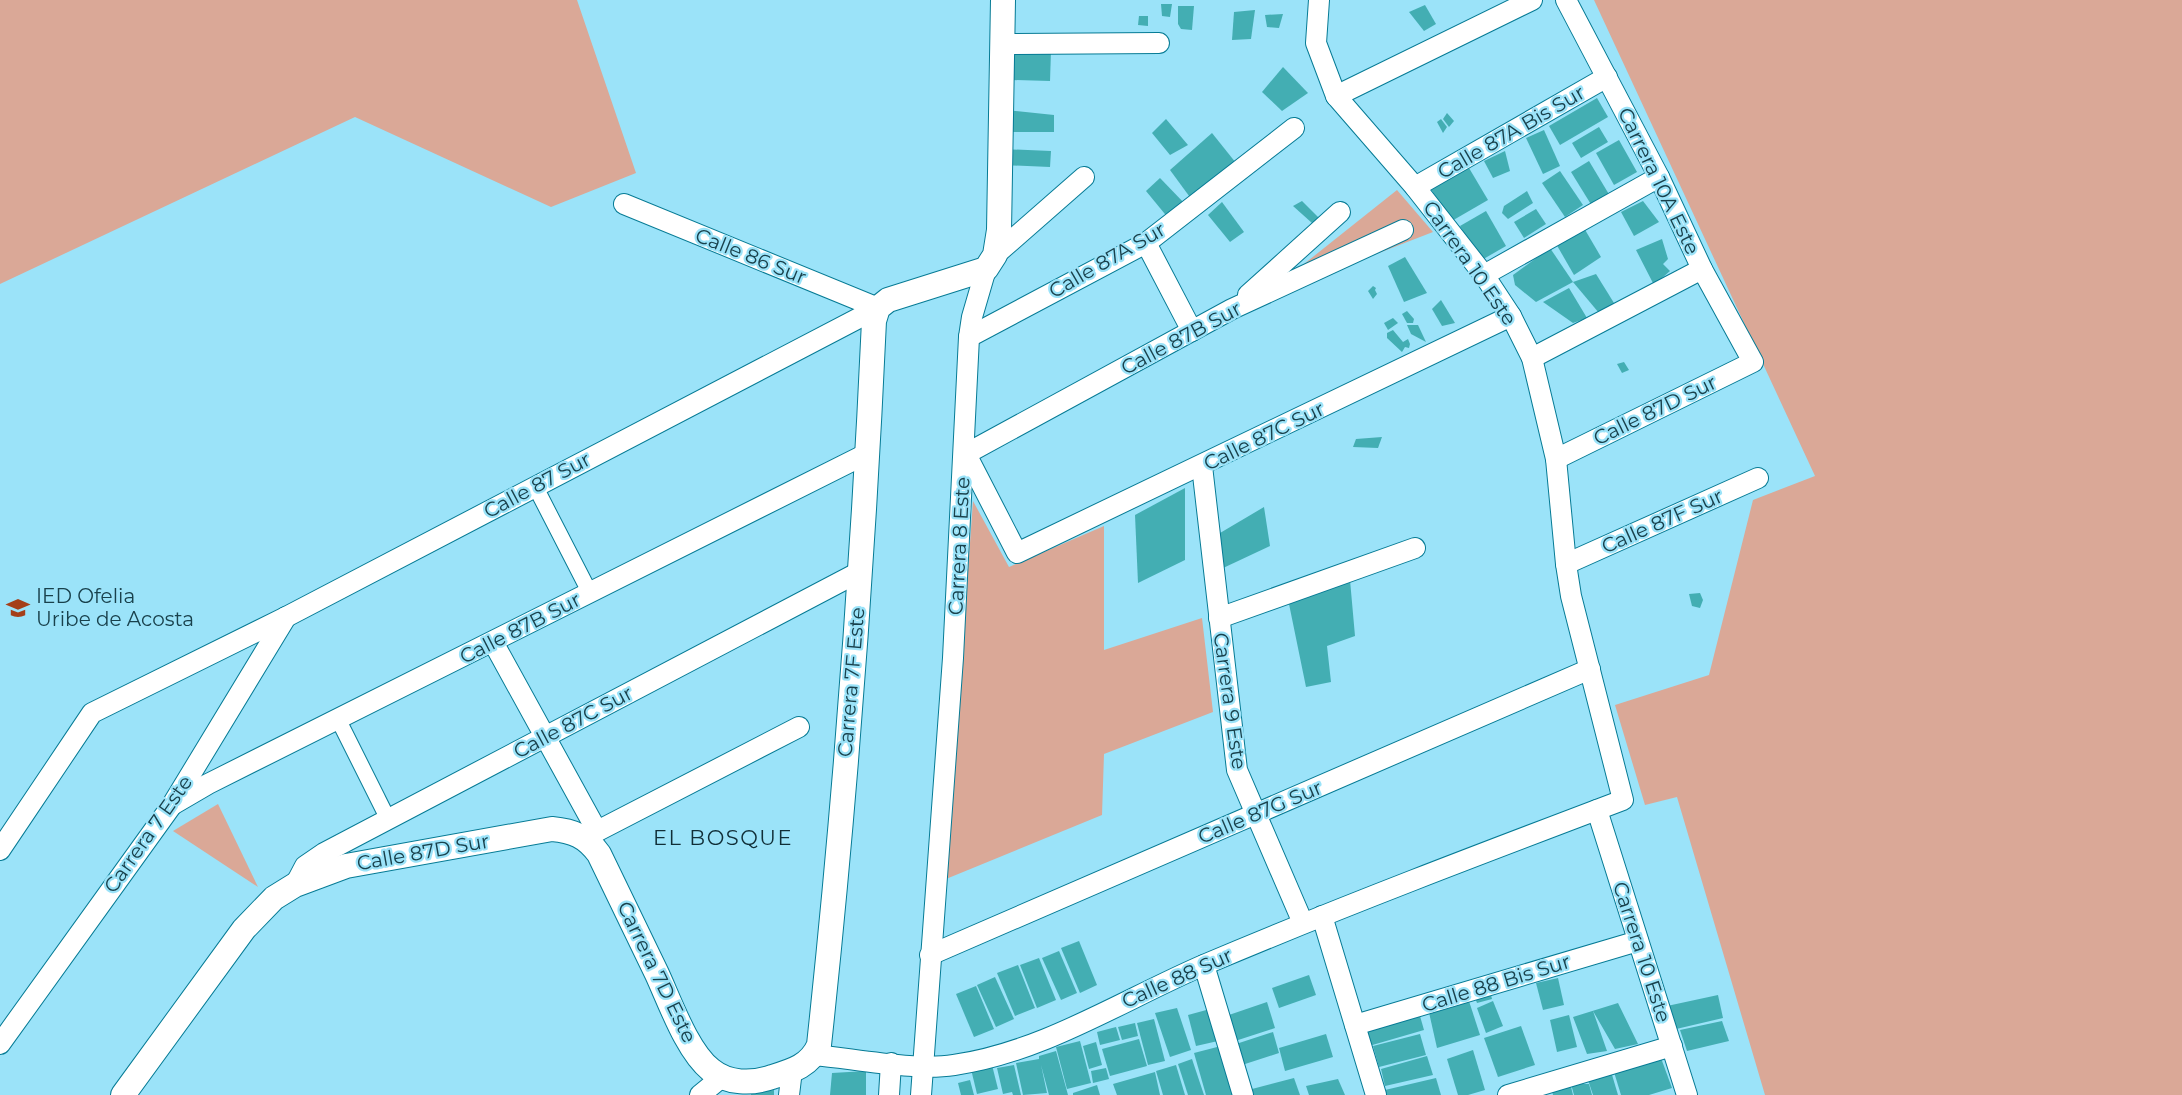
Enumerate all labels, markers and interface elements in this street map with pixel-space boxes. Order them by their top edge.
street label: Calle 87A Bis Sur [1433,80,1589,184]
street label: Carrera 10A Este [1613,104,1705,258]
street label: Carrera 10 Este [1418,196,1522,330]
street label: Calle 87A Sur [1045,217,1169,303]
street label: Calle 86 Sur [692,223,810,289]
street label: Calle 87B Sur [1117,296,1245,380]
street label: Calle 87D Sur [1590,370,1720,450]
street label: Calle 87C Sur [1200,396,1328,476]
street label: Calle 87 Sur [480,447,594,523]
street label: Carrera 8 Este [943,476,975,616]
street label: Calle 87F Sur [1598,484,1726,558]
place label: IED Ofelia Uribe de Acosta [36,584,194,631]
street label: Calle 87B Sur [456,587,584,669]
school or university icon: IED Ofelia Uribe de Acosta [5,595,31,621]
street label: Carrera 7F Este [832,606,870,758]
street label: Carrera 9 Este [1209,631,1251,771]
street label: Calle 87C Sur [509,681,637,763]
street label: Carrera 7 Este [99,771,197,897]
street label: Calle 87G Sur [1194,775,1326,849]
district label: EL BOSQUE [653,825,793,850]
street label: Calle 87D Sur [355,829,491,875]
street label: Carrera 10 Este [1608,879,1676,1025]
street label: Carrera 7D Este [612,897,702,1047]
street label: Calle 88 Sur [1118,943,1236,1013]
street label: Calle 88 Bis Sur [1419,949,1573,1017]

